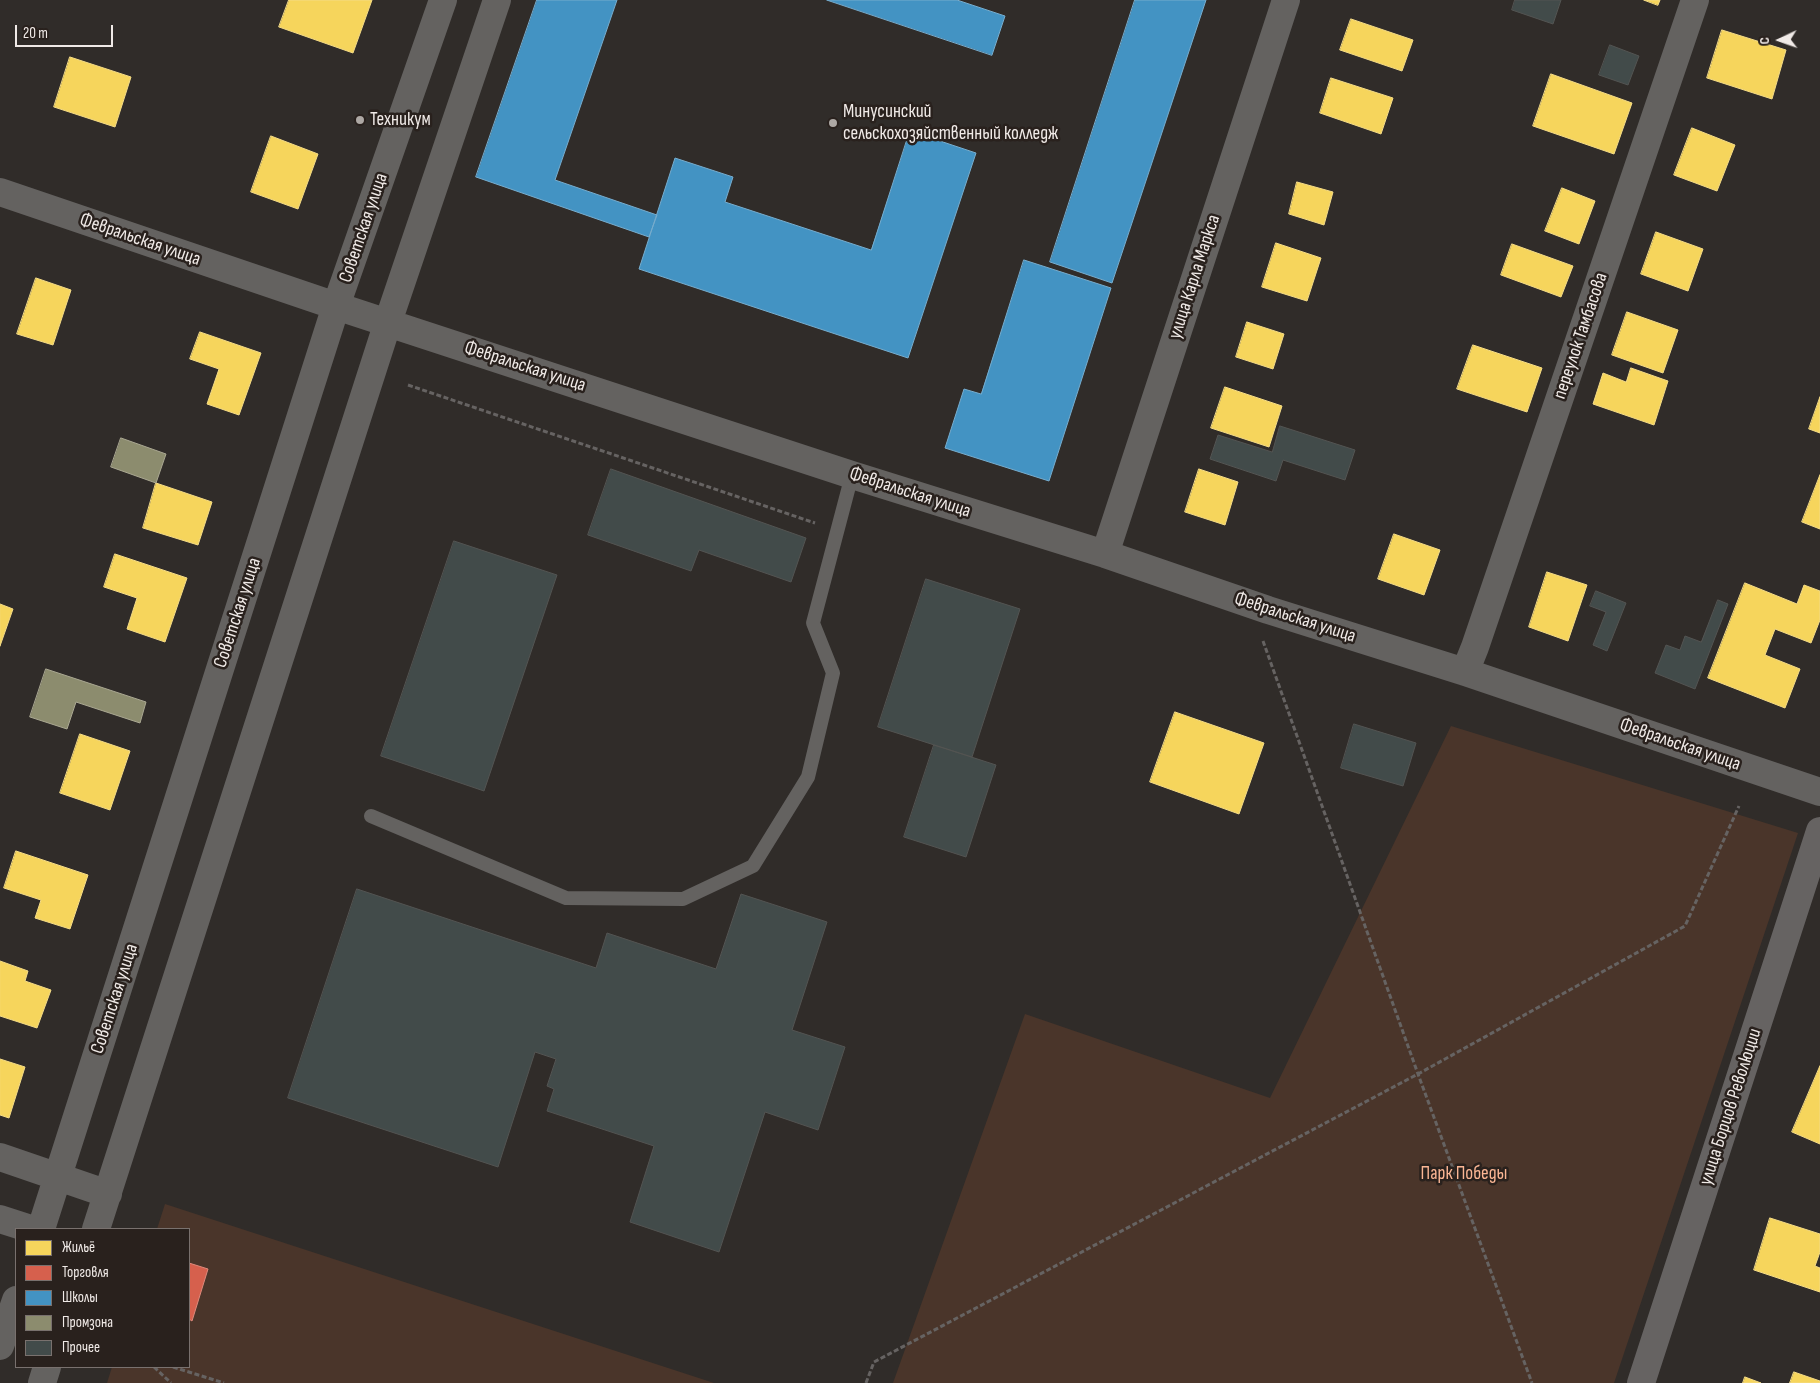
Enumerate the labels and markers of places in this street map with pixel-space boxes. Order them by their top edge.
place label: Минусинский сельскохозяйственный колледж [843,101,1058,145]
place label: Техникум [370,109,431,131]
marker: Техникум [354,114,366,126]
marker: Минусинский сельскохозяйственный колледж [827,117,839,129]

